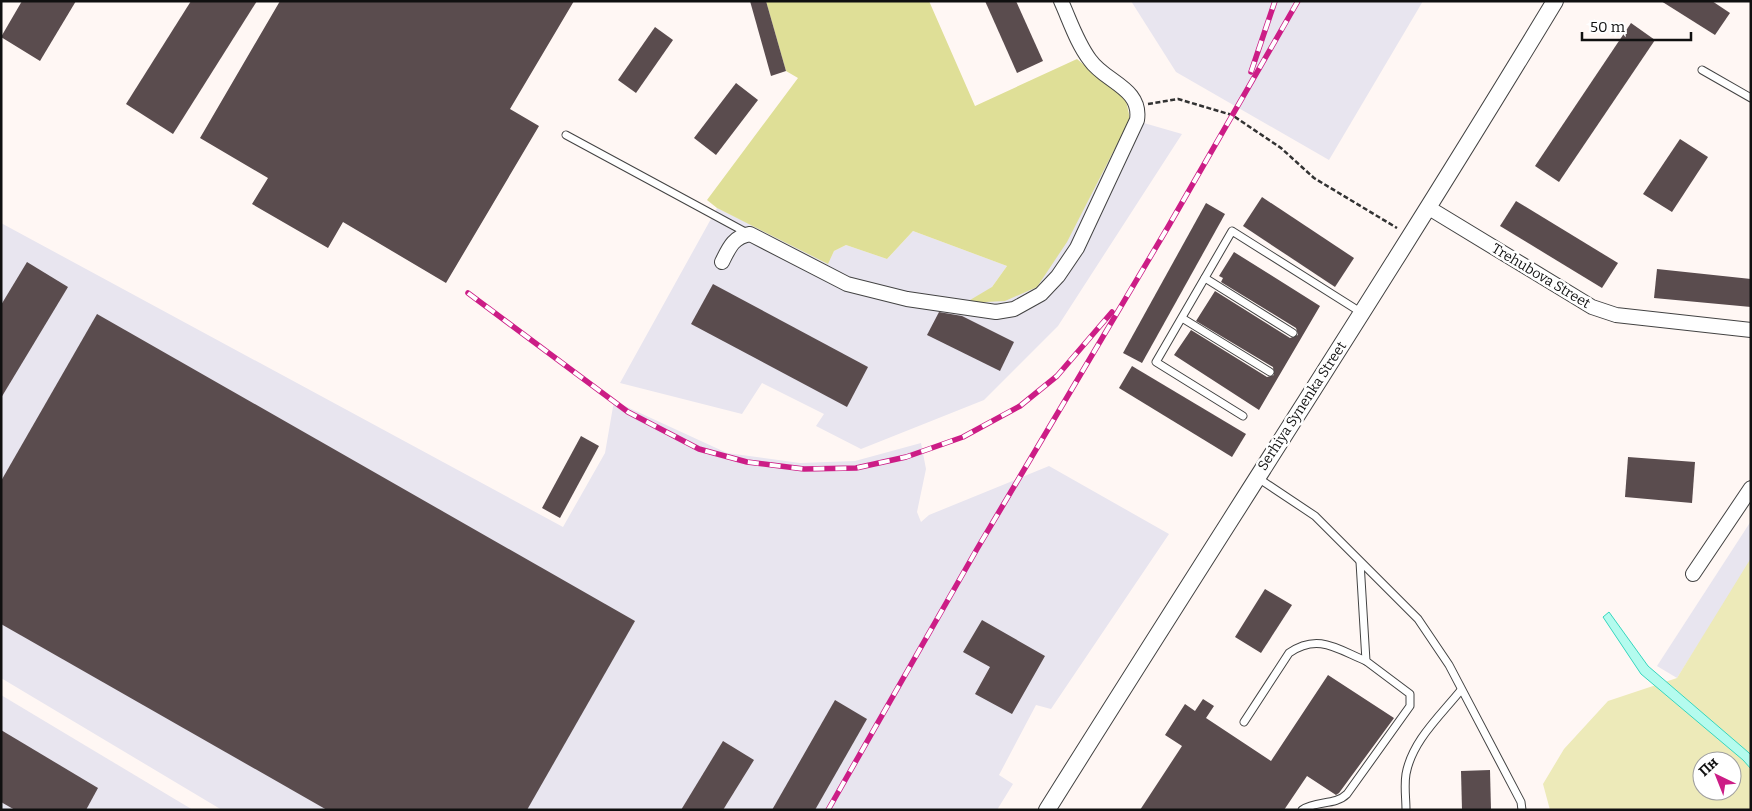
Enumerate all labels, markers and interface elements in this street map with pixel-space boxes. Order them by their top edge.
scale bar [1582,10,1691,42]
text: 50 m [1590,18,1626,36]
street label: Trehubova Street [1489,240,1593,312]
street label: Serhiya Synenka Street [1254,338,1350,474]
north arrow [1692,751,1742,801]
text: Пн [1695,754,1722,780]

